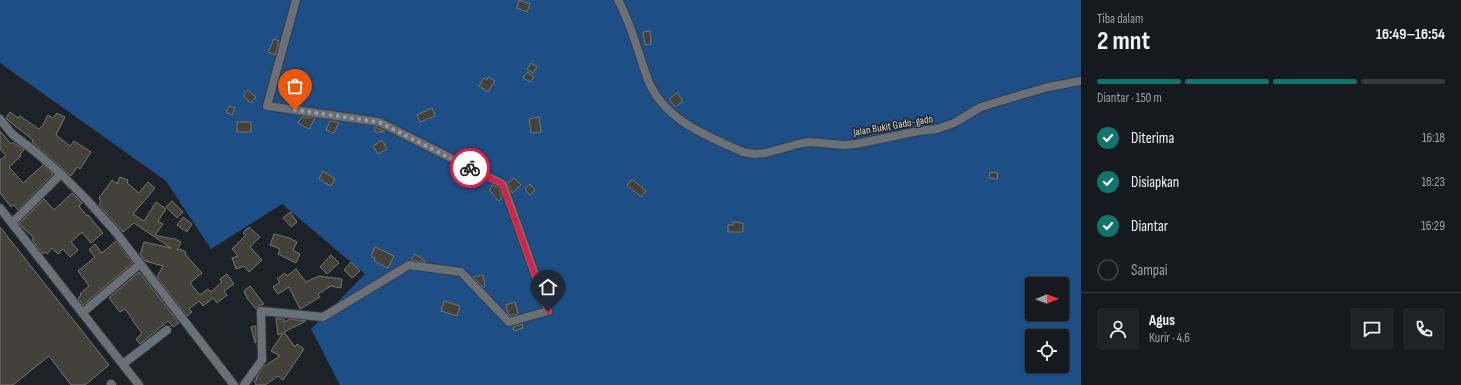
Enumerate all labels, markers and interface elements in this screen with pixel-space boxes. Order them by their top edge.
text: Tiba dalam [1097,11,1143,27]
text: 16:49–16:54 [1376,25,1445,44]
text: 2 mnt [1097,26,1150,57]
pin [278,69,312,110]
icon: bag [284,75,306,97]
text: Diantar · 150 m [1097,90,1162,106]
street label: Jalan Bukit Gado-gado [851,112,934,139]
icon: check [1097,127,1119,149]
text: Diterima [1131,129,1174,148]
text: 16:18 [1422,130,1445,146]
courier [450,148,490,188]
icon: bike [459,157,481,179]
icon: check [1097,171,1119,193]
text: Disiapkan [1131,173,1179,192]
text: 16:23 [1421,174,1445,190]
icon: check [1097,215,1119,237]
text: Diantar [1131,217,1168,236]
text: 16:29 [1421,218,1445,234]
text: Sampai [1131,261,1168,280]
pin [531,270,565,311]
icon: home [537,276,559,298]
north arrow [1025,277,1069,321]
map controls [1025,277,1069,373]
button: person [1097,308,1139,350]
button: chat [1351,308,1393,350]
button: phone [1403,308,1445,350]
text: Agus [1149,311,1175,330]
button: locate [1025,329,1069,373]
text: Kurir · 4.6 [1149,330,1190,346]

